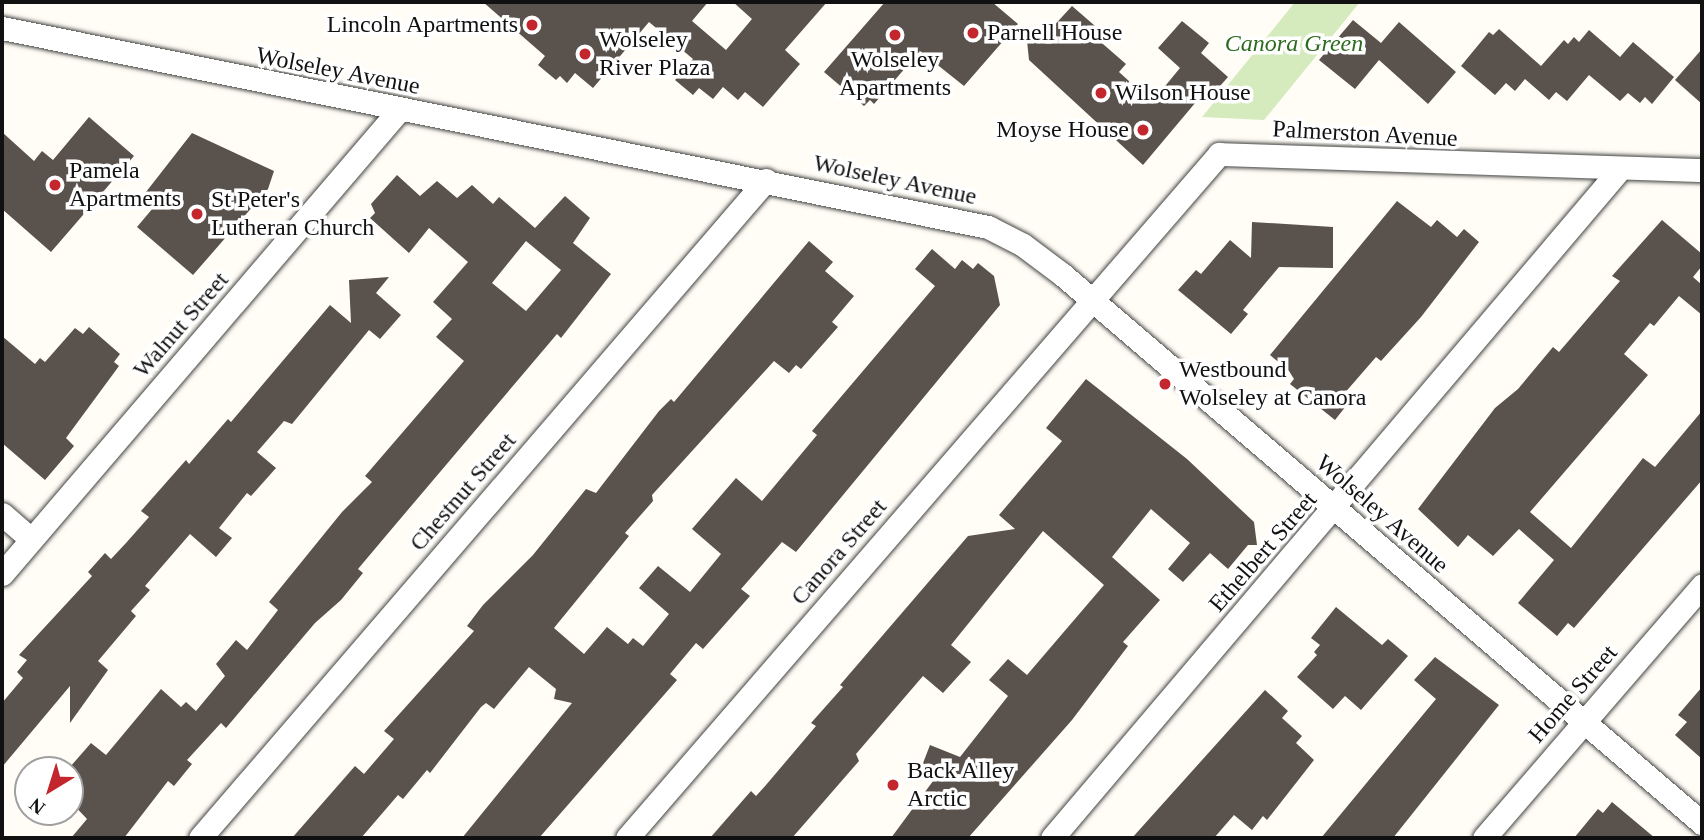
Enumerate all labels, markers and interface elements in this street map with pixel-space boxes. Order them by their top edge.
place label: Lincoln Apartments [325,11,518,39]
marker: Lincoln Apartments [524,17,540,33]
place label: Parnell House [987,19,1122,47]
marker: Parnell House [965,25,981,41]
place label: Wolseley River Plaza [599,26,710,82]
marker: Wolseley Apartments [887,27,903,43]
park label: Canora Green [1225,30,1363,58]
street label: Wolseley Avenue [253,41,423,101]
marker: Wolseley River Plaza [577,46,593,62]
place label: Wolseley Apartments [839,46,951,102]
place label: Wilson House [1115,79,1251,107]
marker: Wilson House [1093,85,1109,101]
street label: Palmerston Avenue [1271,115,1459,153]
place label: Moyse House [996,116,1129,144]
marker: Moyse House [1135,122,1151,138]
street label: Wolseley Avenue [810,148,980,212]
place label: Pamela Apartments [69,157,181,213]
marker: Pamela Apartments [47,177,63,193]
place label: St Peter's Lutheran Church [211,186,374,242]
marker: St Peter's Lutheran Church [189,206,205,222]
street label: Walnut Street [127,266,235,384]
place label: Westbound Wolseley at Canora [1179,356,1366,412]
marker: Westbound Wolseley at Canora [1157,376,1173,392]
street label: Chestnut Street [404,427,522,557]
street label: Wolseley Avenue [1309,448,1455,580]
street label: Ethelbert Street [1203,486,1323,618]
street label: Canora Street [785,493,893,611]
street label: Home Street [1523,639,1623,749]
north arrow [14,756,84,826]
place label: Back Alley Arctic [907,757,1016,813]
marker: Back Alley Arctic [885,777,901,793]
text: N [25,794,49,819]

